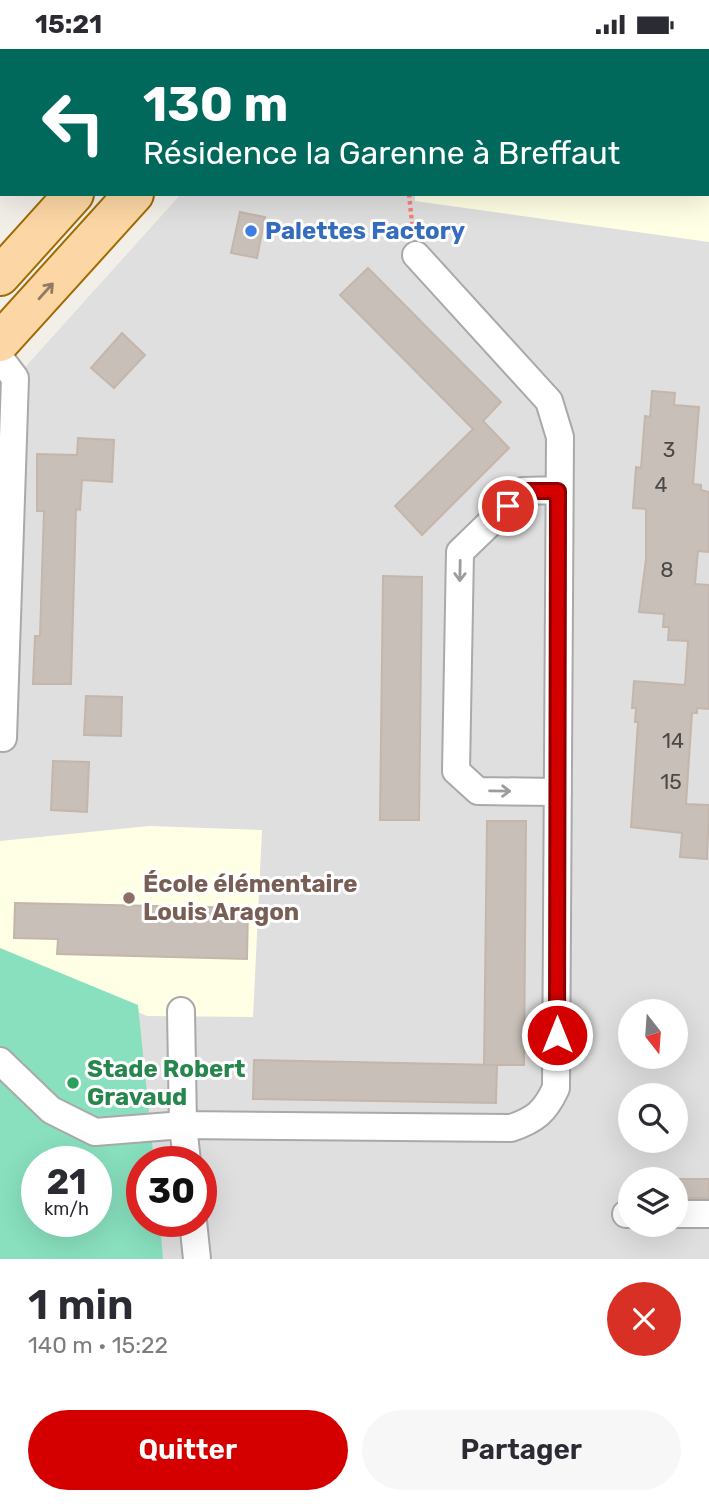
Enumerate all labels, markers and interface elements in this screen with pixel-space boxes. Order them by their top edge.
text: 15:21 [35,9,102,40]
text: 130 m [143,75,288,133]
icon: left [28,77,119,168]
text: Résidence la Garenne à Breffaut [143,134,620,172]
place label: Palettes Factory [265,217,465,245]
marker: Palettes Factory [243,223,259,239]
one-way arrow [38,283,54,301]
house number: 3 [663,437,675,462]
house number: 4 [654,472,668,497]
pin [478,476,538,536]
icon: arrive [489,487,527,525]
house number: 8 [660,557,674,582]
one-way arrow [453,560,467,583]
house number: 14 [662,728,684,753]
house number: 15 [660,769,682,794]
one-way arrow [488,785,511,798]
place label: École élémentaire Louis Aragon [143,870,358,926]
marker: École élémentaire Louis Aragon [121,890,137,906]
position arrow [520,998,594,1072]
north arrow [618,999,688,1069]
map controls [618,999,688,1237]
place label: Stade Robert Gravaud [87,1055,245,1111]
marker: Stade Robert Gravaud [65,1075,81,1091]
button: search [618,1083,688,1153]
speed limit sign: 30 [126,1146,217,1237]
text: 21 [46,1161,87,1203]
button: layers [618,1167,688,1237]
text: km/h [44,1198,89,1220]
text: 1 min [28,1280,134,1330]
button: close [607,1282,681,1356]
text: 140 m · 15:22 [28,1331,168,1359]
button: Quitter [28,1410,348,1490]
button: Partager [362,1410,681,1490]

